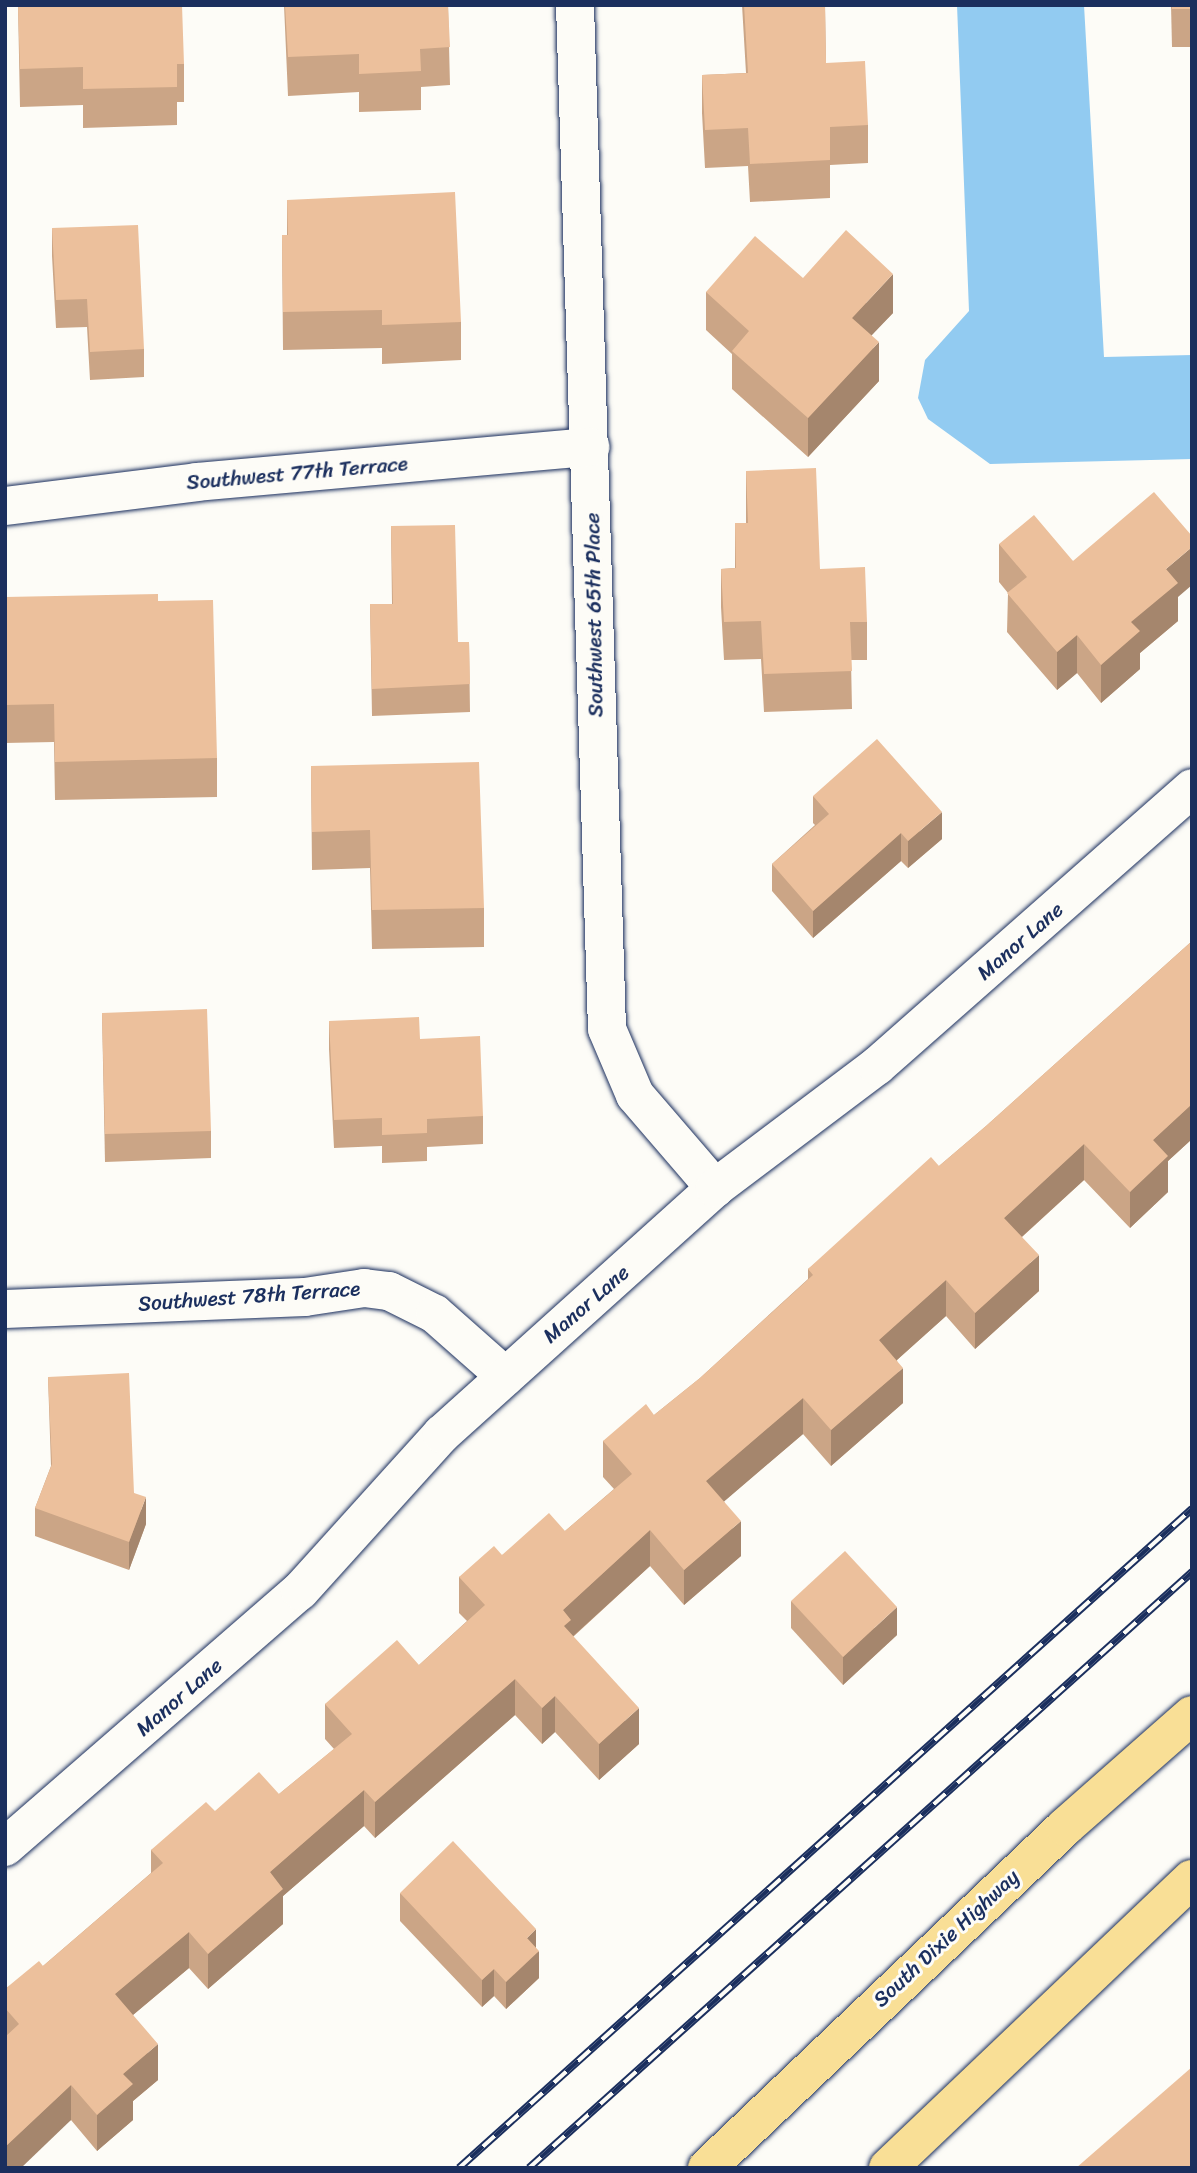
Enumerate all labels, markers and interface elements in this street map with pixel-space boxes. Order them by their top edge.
street label: Southwest 77th Terrace [185,451,409,495]
street label: Southwest 65th Place [580,512,608,718]
street label: Manor Lane [972,897,1068,985]
street label: Manor Lane [538,1260,634,1348]
street label: Southwest 78th Terrace [137,1276,361,1316]
street label: Manor Lane [131,1653,227,1741]
street label: South Dixie Highway [868,1864,1024,2012]

